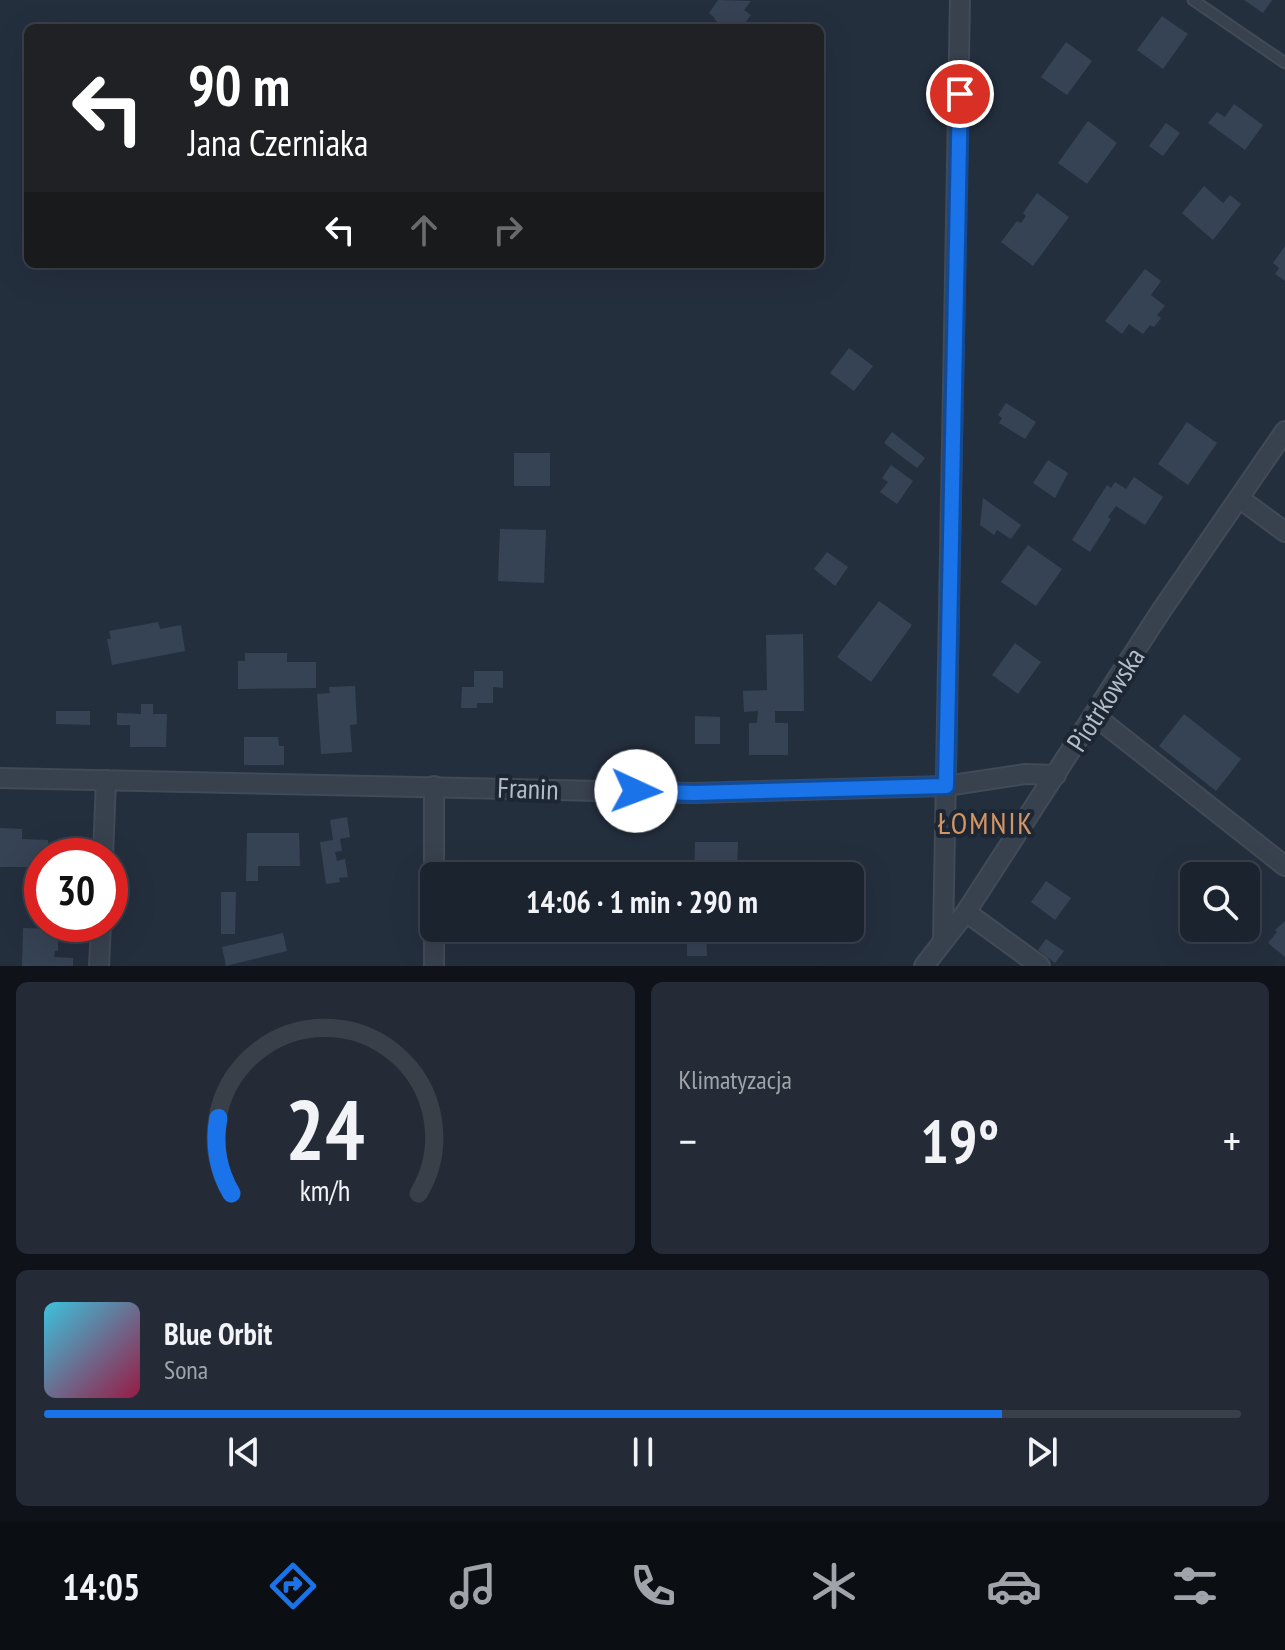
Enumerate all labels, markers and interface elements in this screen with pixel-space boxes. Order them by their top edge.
text: 90 m [188,49,290,121]
icon: left [56,56,160,160]
pin [926,60,994,128]
icon: arrive [938,72,982,116]
text: Jana Czerniaka [188,119,368,166]
icon: left [318,208,362,252]
icon: ahead [402,208,446,252]
icon: right [486,208,530,252]
street label: Piotrkowska [1058,640,1152,758]
position arrow [594,749,678,833]
street label: Franin [497,768,559,808]
district label: ŁOMNIK [938,803,1034,842]
speed limit sign: 30 [24,838,128,942]
map controls [1180,862,1260,942]
button: search [1180,862,1260,942]
text: 14:06 · 1 min · 290 m [526,882,758,921]
text: Klimatyzacja [679,1063,792,1096]
text: 24 [285,1075,365,1183]
text: 19° [920,1102,999,1180]
text: − [679,1112,697,1169]
text: + [1223,1112,1241,1169]
text: km/h [300,1172,351,1209]
text: Blue Orbit [164,1314,272,1353]
text: Sona [164,1353,208,1386]
icon: previous [222,1430,266,1474]
icon: pause [621,1430,665,1474]
icon: next [1020,1430,1064,1474]
icon: directions [265,1558,321,1614]
icon: music [445,1558,501,1614]
icon: phone [625,1558,681,1614]
icon: climate [806,1558,862,1614]
icon: car [986,1558,1042,1614]
icon: filters [1167,1558,1223,1614]
text: 14:05 [62,1563,140,1610]

